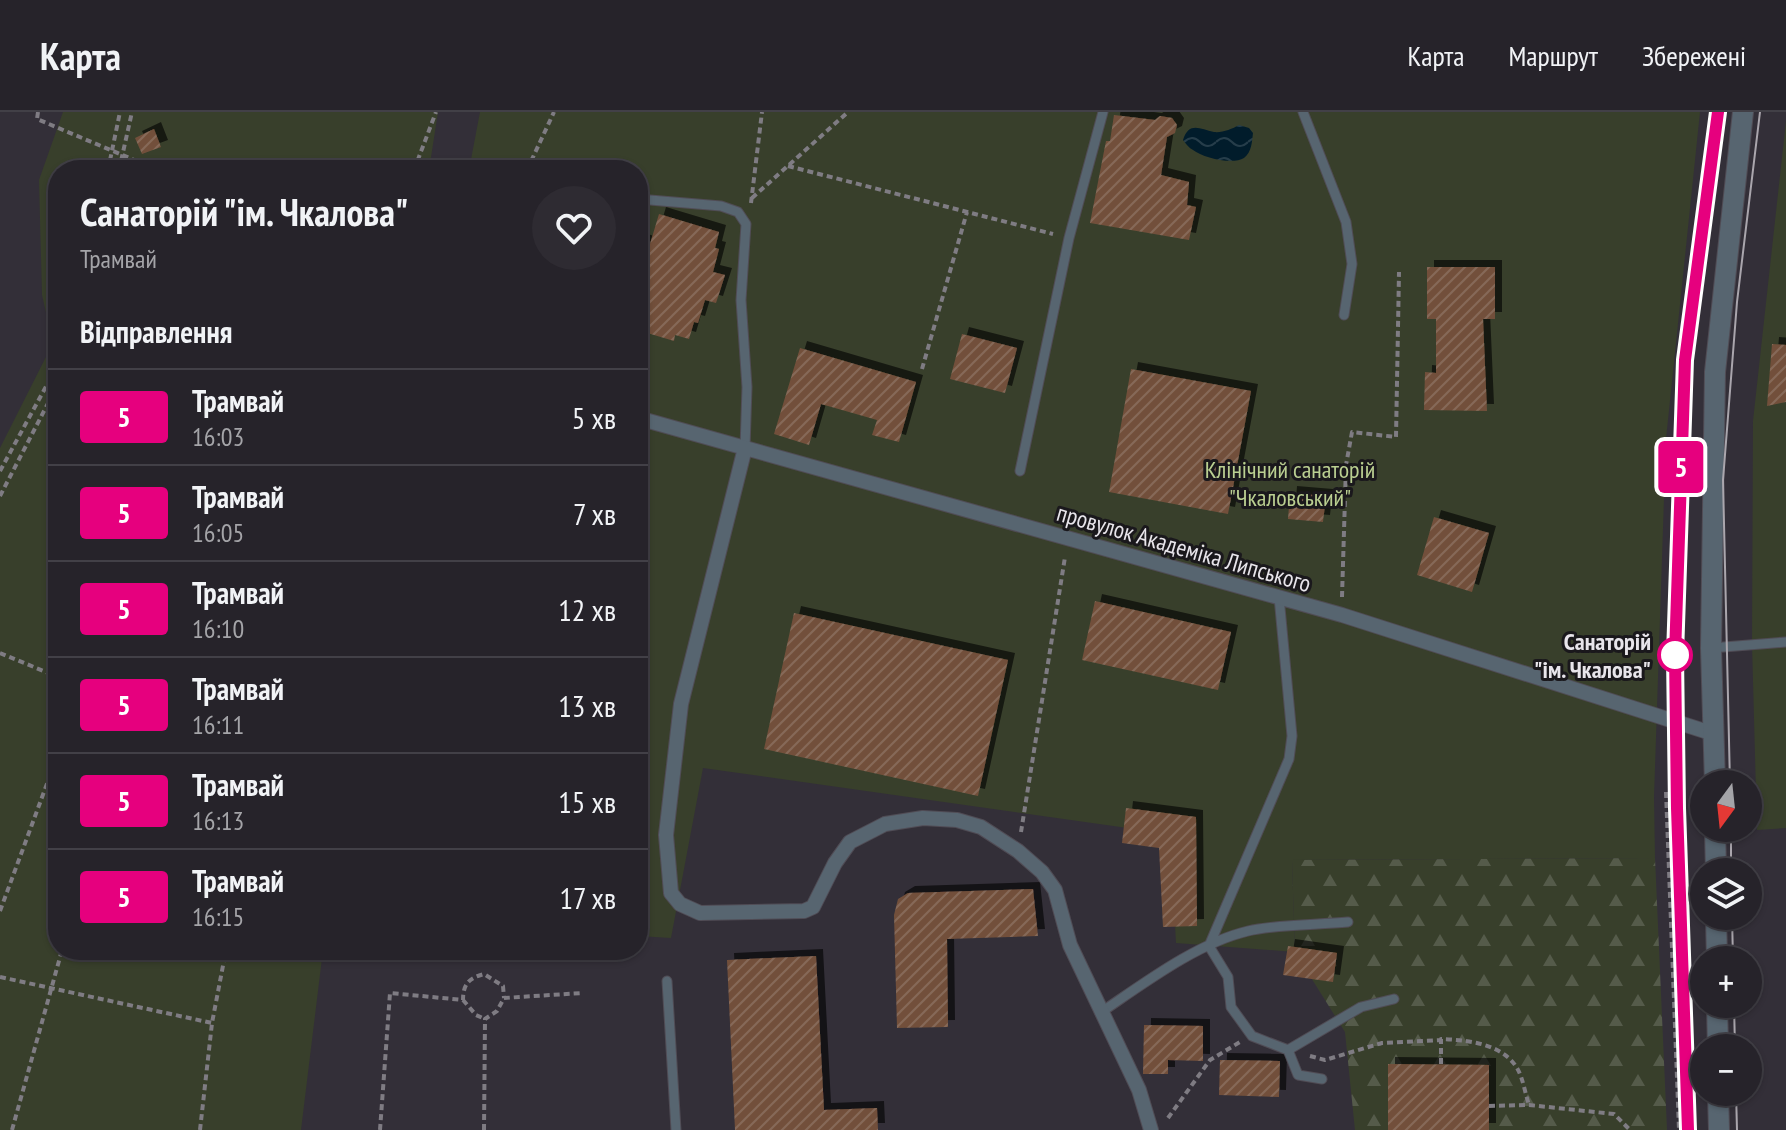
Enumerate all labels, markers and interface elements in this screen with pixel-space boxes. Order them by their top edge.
text: Карта [40,31,121,80]
text: Карта [1408,37,1465,74]
text: Маршрут [1509,37,1598,74]
text: Збережені [1642,37,1746,74]
button: heart [532,186,616,270]
text: Санаторій "ім. Чкалова" [80,187,408,236]
text: Трамвай [80,242,157,275]
text: Відправлення [80,312,232,351]
text: Трамвай [192,381,284,420]
text: 5 [117,398,131,435]
text: 5 хв [572,398,616,437]
text: 16:03 [192,420,244,453]
line badge: 5 [1655,441,1707,493]
text: 5 [1674,448,1688,485]
park label: Клінічний санаторій "Чкаловський" [1205,454,1375,513]
text: Трамвай [192,477,284,516]
text: 5 [117,494,131,531]
text: 7 хв [573,494,616,533]
street label: провулок Академіка Липського [1053,497,1315,599]
text: 16:05 [192,516,244,549]
text: Трамвай [192,573,284,612]
text: 5 [117,590,131,627]
text: 12 хв [558,590,616,629]
text: 16:10 [192,612,244,645]
place label: Санаторій "ім. Чкалова" [1534,626,1651,685]
marker: Санаторій "ім. Чкалова" [1658,638,1692,672]
text: Трамвай [192,669,284,708]
text: 5 [117,686,131,723]
text: 13 хв [558,686,616,725]
text: 16:11 [192,708,244,741]
text: Трамвай [192,765,284,804]
north arrow [1690,770,1762,842]
map controls [1690,770,1762,1106]
text: 5 [117,782,131,819]
text: 15 хв [558,782,616,821]
text: 16:13 [192,804,244,837]
button: layers [1690,858,1762,930]
text: Трамвай [192,861,284,900]
text: 5 [117,878,131,915]
text: 17 хв [559,878,616,917]
text: 16:15 [192,900,244,933]
button: + [1690,946,1762,1018]
button: − [1690,1034,1762,1106]

